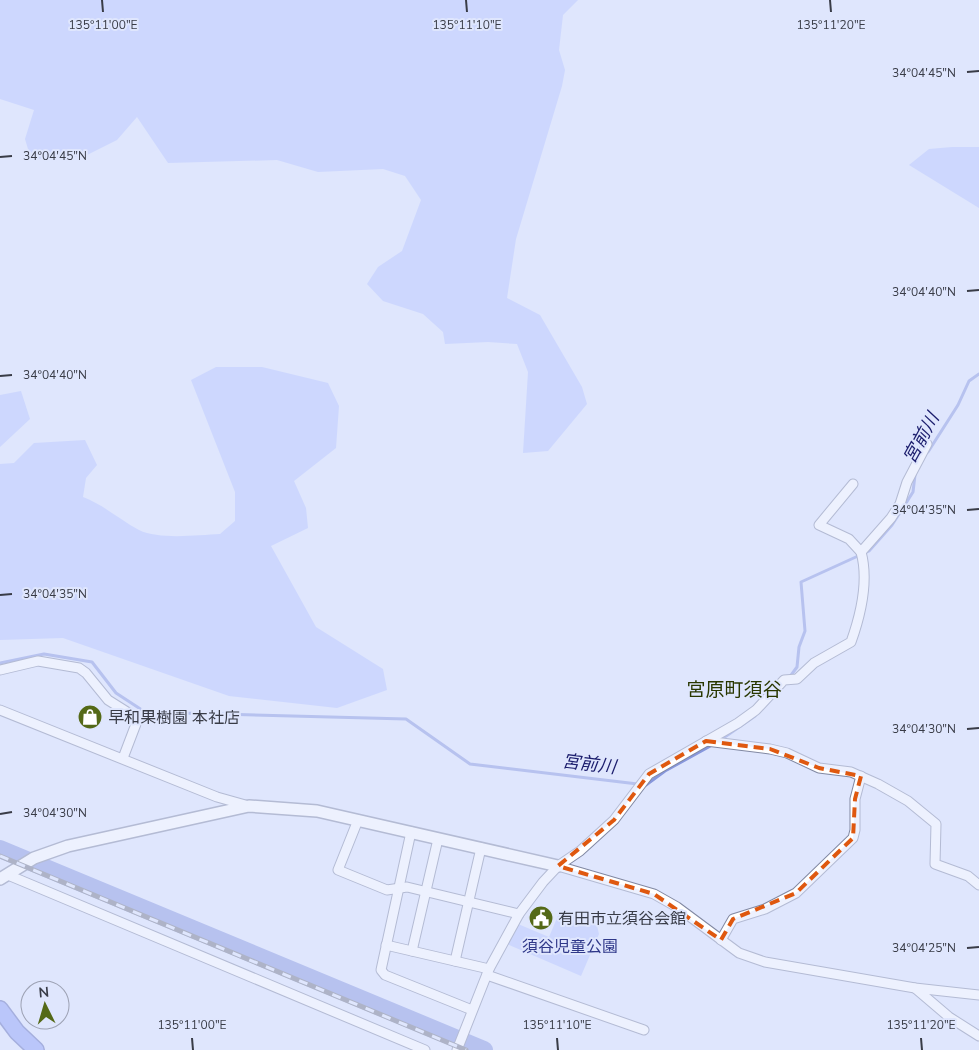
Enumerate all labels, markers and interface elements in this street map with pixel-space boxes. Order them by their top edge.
text: 135°11'00"E [68,17,138,33]
text: 135°11'10"E [432,17,502,33]
text: 135°11'20"E [796,17,866,33]
text: 34°04'45"N [892,65,956,81]
text: 34°04'45"N [23,148,87,164]
text: 34°04'40"N [892,284,956,300]
text: 34°04'40"N [23,367,87,383]
water label: 宮前川 [897,407,946,467]
text: 34°04'35"N [892,502,956,518]
text: 34°04'35"N [23,586,87,602]
district label: 宮原町須谷 [686,677,782,703]
shop icon: 早和果樹園 本社店 [77,704,103,730]
place label: 早和果樹園 本社店 [108,707,240,729]
text: 34°04'30"N [892,721,956,737]
water label: 宮前川 [561,749,619,779]
text: 34°04'30"N [23,805,87,821]
public building icon: 有田市立須谷会館 [528,905,554,931]
place label: 有田市立須谷会館 [558,908,686,930]
park label: 須谷児童公園 [522,936,618,958]
text: 34°04'25"N [892,940,956,956]
north arrow [20,980,70,1030]
text: N [38,983,50,1002]
text: 135°11'00"E [157,1017,227,1033]
text: 135°11'10"E [522,1017,592,1033]
text: 135°11'20"E [886,1017,956,1033]

